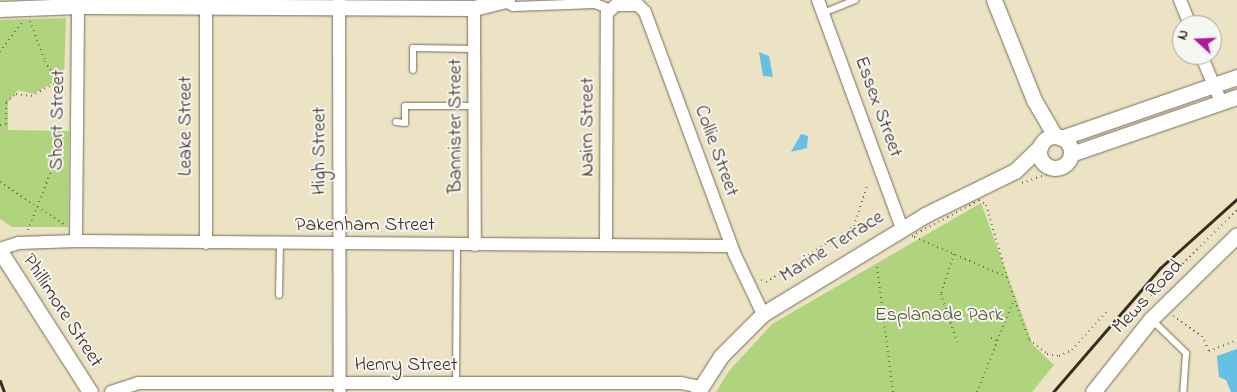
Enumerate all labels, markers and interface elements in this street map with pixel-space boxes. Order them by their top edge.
north arrow [1172,15,1222,65]
text: N [1172,27,1195,43]
street label: Essex Street [849,53,907,161]
street label: Bannister Street [444,58,468,194]
street label: Short Street [45,69,71,171]
street label: Leake Street [174,76,198,176]
street label: Nairn Street [576,77,600,177]
street label: Collie Street [688,102,744,200]
street label: High Street [308,107,332,195]
street label: Marine Terrace [776,206,888,288]
street label: Pakenham Street [295,213,435,237]
street label: Phillimore Street [16,250,108,372]
street label: Mews Road [1108,255,1188,339]
park label: Esplanade Park [875,303,1003,327]
street label: Henry Street [354,353,458,377]

